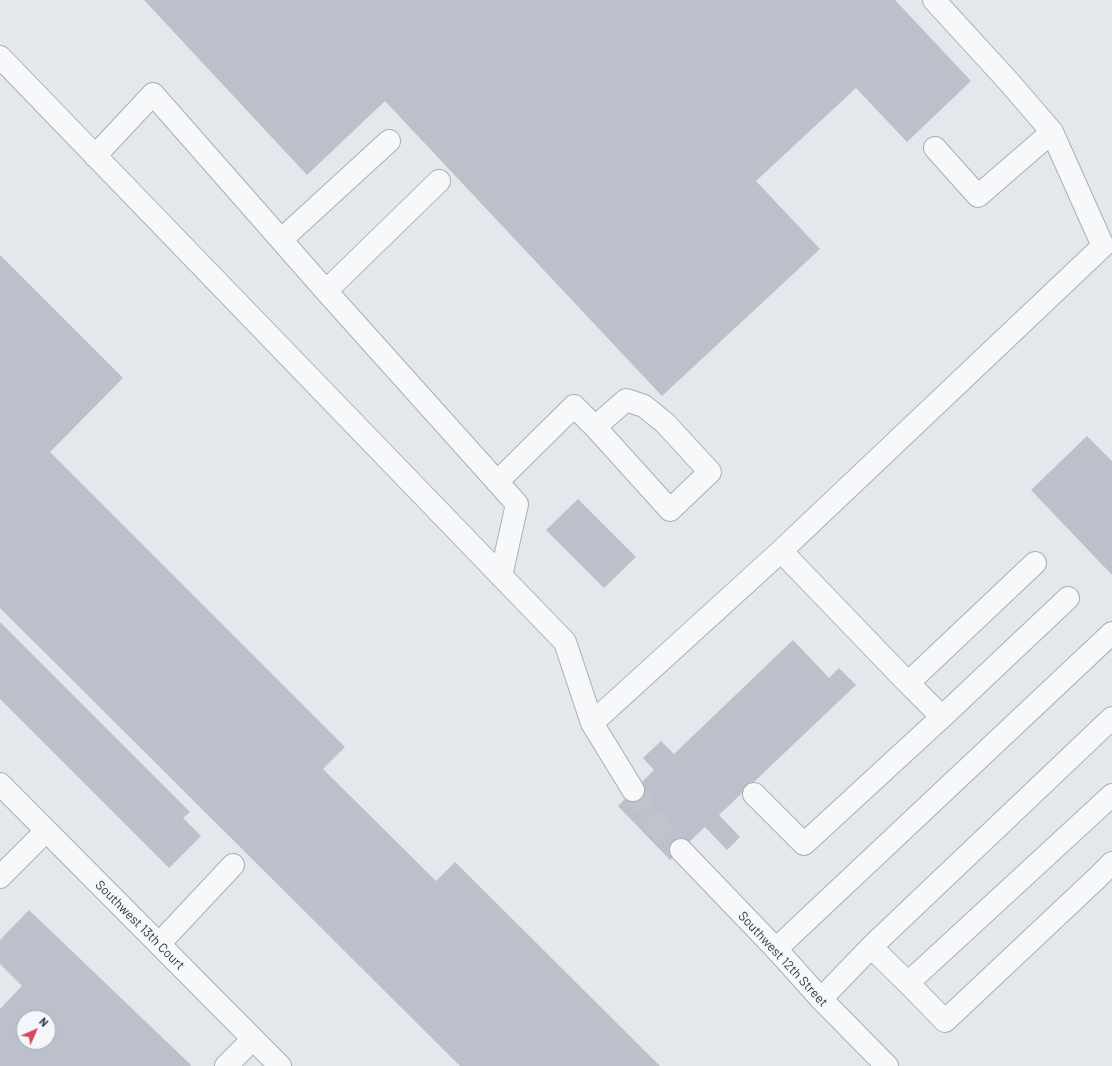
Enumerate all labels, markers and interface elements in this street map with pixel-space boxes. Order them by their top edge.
street label: Southwest 13th Court [92,877,188,973]
street label: Southwest 12th Street [735,908,831,1010]
north arrow [16,1010,56,1050]
text: N [37,1015,51,1029]

